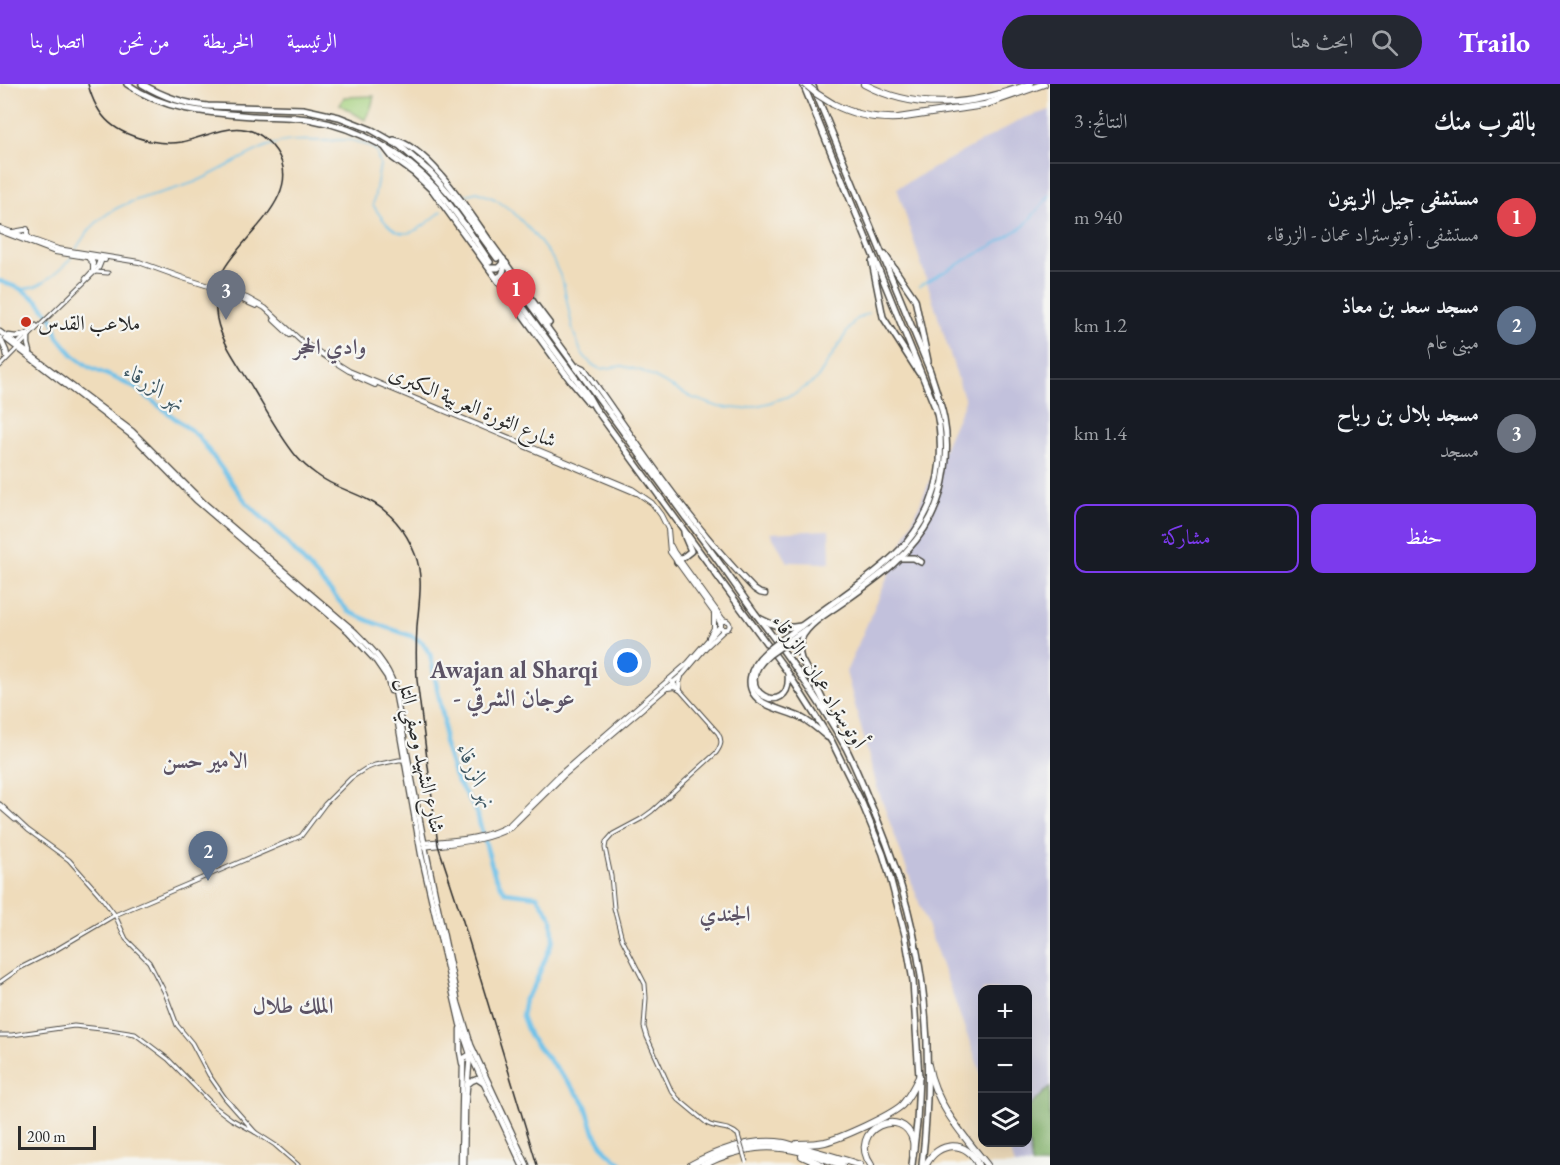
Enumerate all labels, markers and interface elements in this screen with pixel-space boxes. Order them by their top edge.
search box [1002,15,1422,69]
text: Trailo [1458,24,1530,60]
text: ابحث هنا [1290,26,1353,55]
icon: search [1368,26,1401,59]
text: اتصل بنا [30,27,85,54]
text: من نحن [118,27,170,54]
text: الخريطة [203,27,254,54]
text: الرئيسية [287,27,337,54]
text: بالقرب منك [1434,104,1536,138]
text: النتائج: 3 [1074,108,1128,134]
text: مستشفى جيل الزيتون [1328,183,1479,212]
text: 940 m [1074,204,1122,230]
text: 1 [1511,204,1522,230]
text: مستشفى · أوتوستراد عمان - الزرقاء [1266,221,1479,247]
pin: 3 [206,270,246,320]
pin: 1 [496,270,536,319]
text: مسجد سعد بن معاذ [1341,291,1479,320]
place label: ملاعب القدس [38,309,140,337]
text: 1.2 km [1074,312,1127,338]
text: 2 [1511,312,1522,338]
marker: ملاعب القدس [19,315,33,329]
text: مبنى عام [1426,329,1479,355]
district label: وادي الحجر [292,332,366,365]
water label: نهر الزرقاء [118,356,192,418]
street label: شارع الثورة العربية الكبرى [383,359,561,458]
text: مسجد بلال بن رباح [1337,399,1479,428]
text: 1.4 km [1074,420,1127,446]
text: 3 [1511,420,1522,446]
text: مسجد [1440,437,1479,463]
button: مشاركة [1074,504,1299,573]
button: حفظ [1311,504,1536,573]
street label: أوتوستراد عمان - الزرقاء [767,608,874,753]
your location [613,648,642,677]
district label: Awajan al Sharqi - عوجان الشرقي [429,654,598,717]
street label: شارع الشهيد وصفي التل [385,675,452,837]
water label: نهر الزرقاء [450,739,504,813]
district label: الامير حسن [162,746,248,775]
pin: 2 [188,832,228,881]
district label: الجندي [699,899,751,932]
map controls [978,985,1032,1147]
button: + [978,985,1032,1039]
district label: الملك طلال [252,991,334,1020]
button: − [978,1039,1032,1093]
button: layers [978,1093,1032,1147]
scale bar [18,1123,96,1150]
text: 200 m [27,1126,66,1147]

